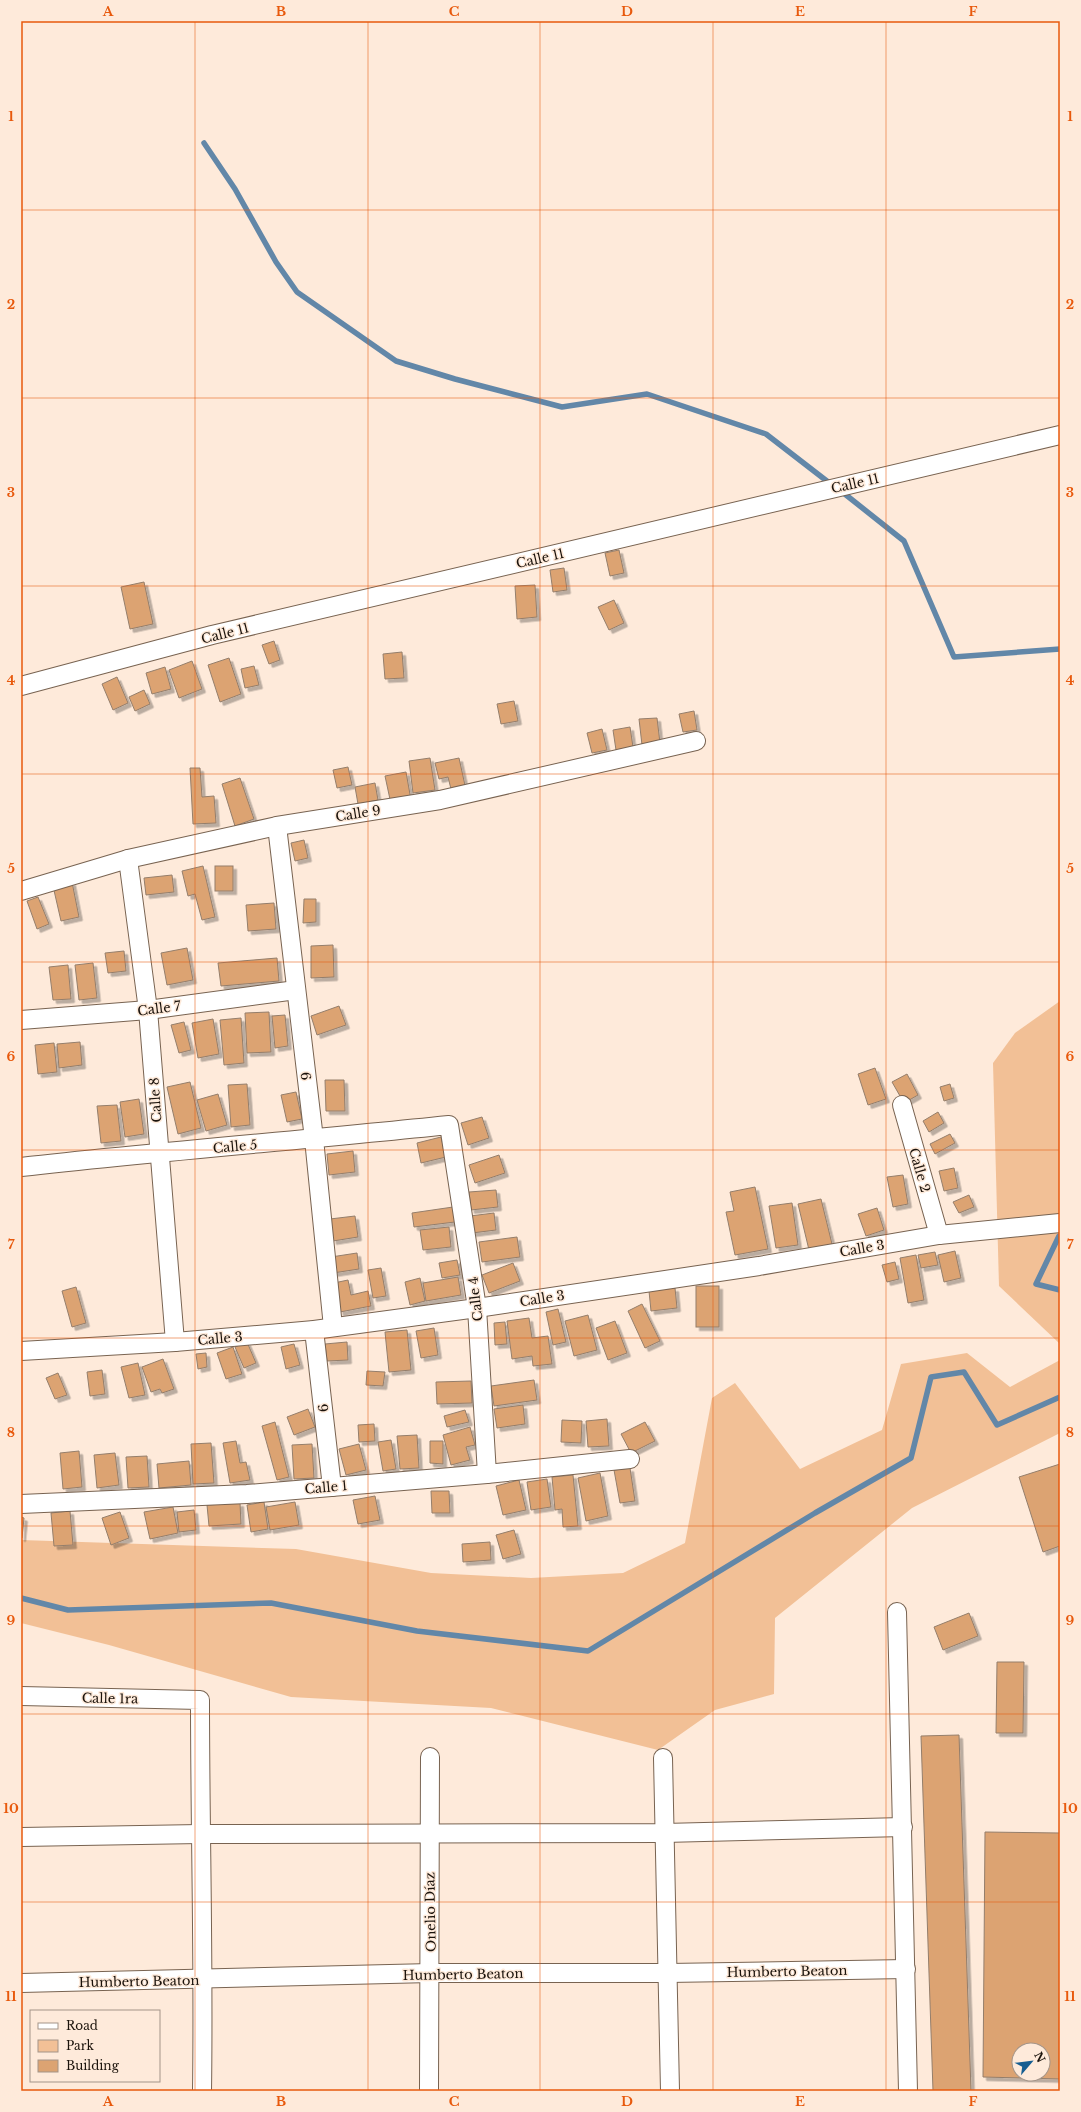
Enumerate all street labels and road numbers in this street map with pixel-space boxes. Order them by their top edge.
street label: Calle 11 [829,470,881,497]
street label: Calle 11 [514,545,566,572]
street label: Calle 11 [199,619,251,648]
street label: Calle 9 [334,802,382,825]
street label: Calle 7 [136,997,182,1020]
street label: 6 [297,1071,314,1081]
street label: Calle 8 [145,1077,166,1123]
street label: Calle 5 [212,1136,258,1157]
street label: Calle 2 [905,1146,934,1194]
street label: Calle 3 [838,1236,886,1261]
street label: Calle 4 [464,1276,487,1322]
street label: Calle 3 [518,1287,566,1310]
street label: Calle 3 [197,1328,243,1349]
street label: 6 [315,1403,332,1413]
street label: Calle 1 [304,1477,348,1498]
street label: Calle 1ra [82,1690,139,1708]
street label: Onelio Díaz [421,1872,440,1952]
street label: Humberto Beaton [727,1962,848,1981]
street label: Humberto Beaton [403,1965,524,1984]
street label: Humberto Beaton [79,1972,200,1991]

